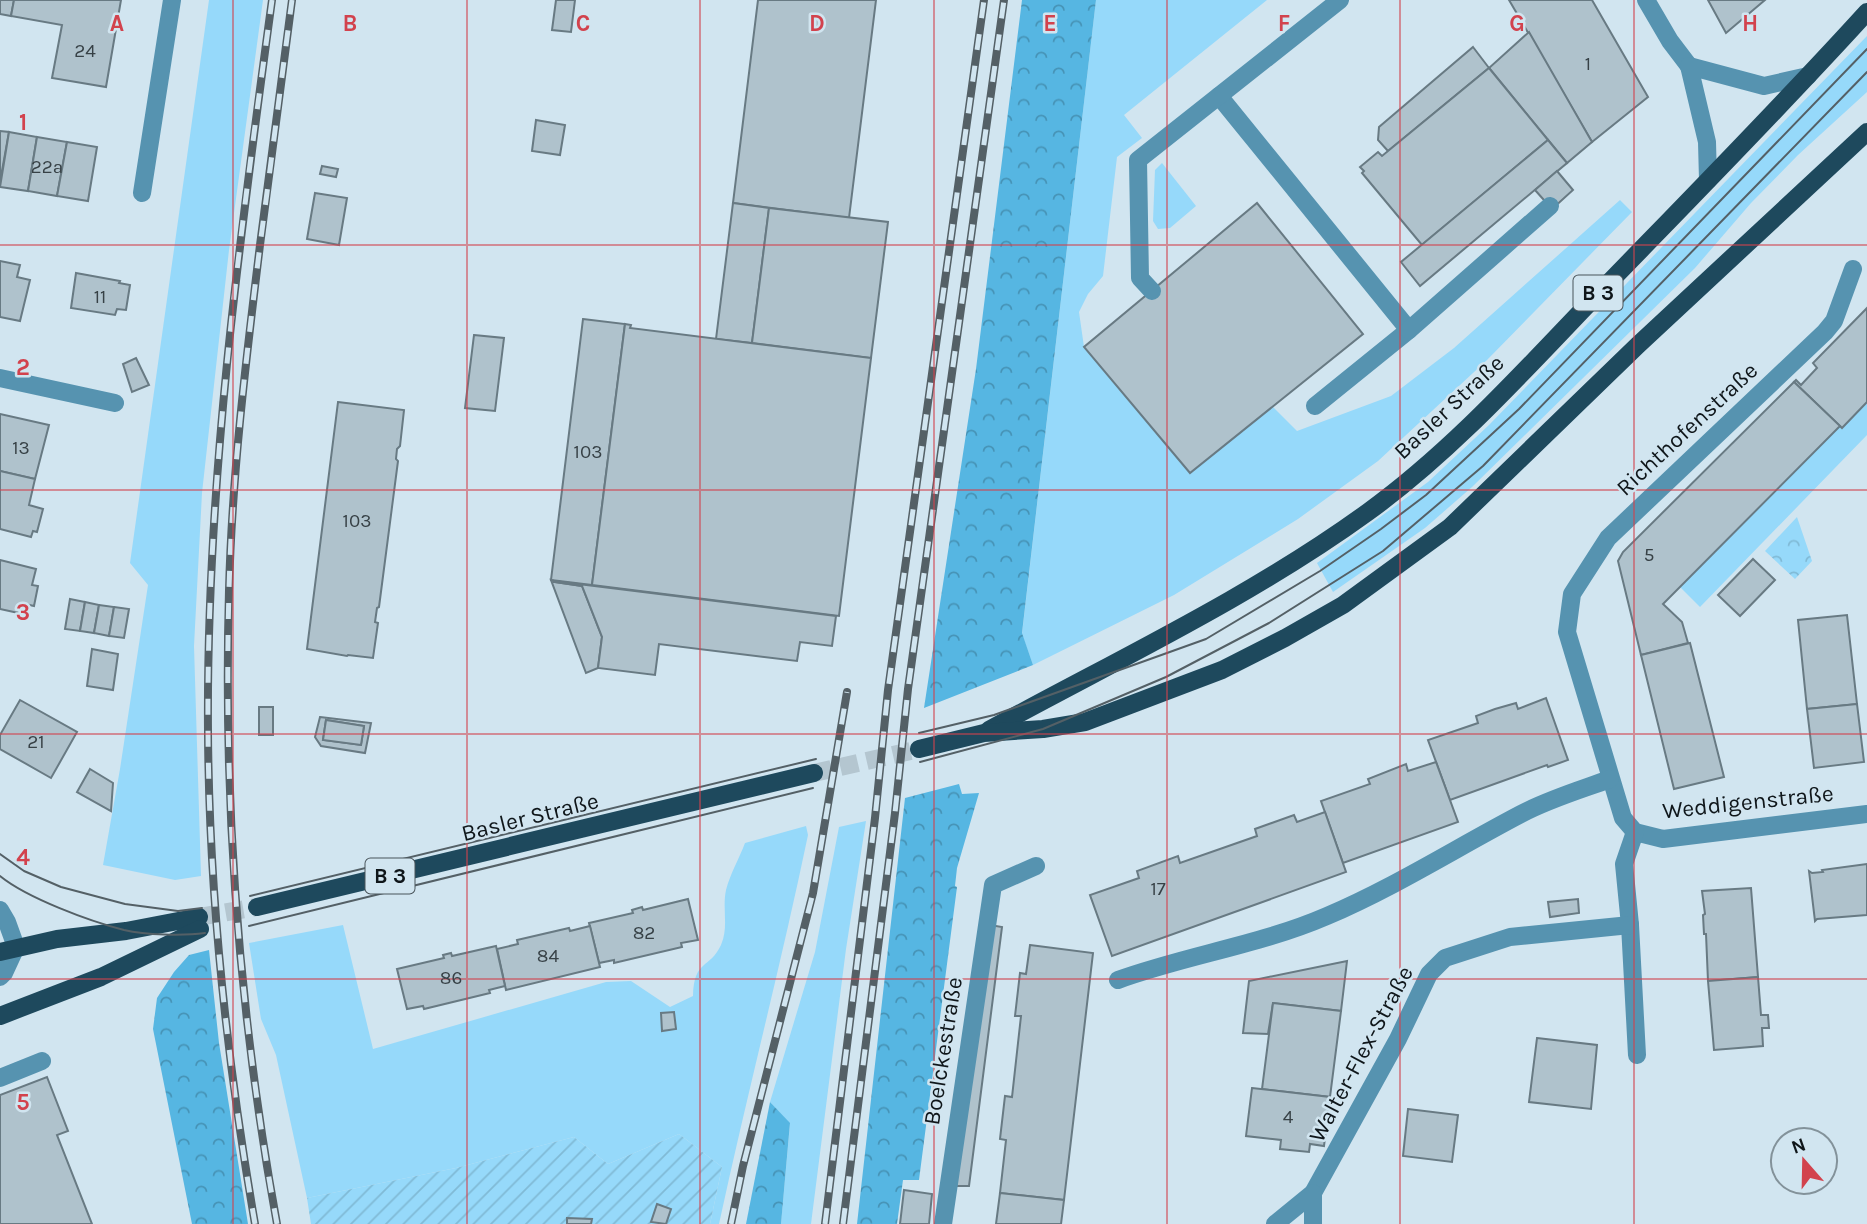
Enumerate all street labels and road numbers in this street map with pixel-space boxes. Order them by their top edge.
road number: B 3 [1574,276,1622,310]
street label: Basler Straße [1388,349,1510,465]
street label: Richthofenstraße [1611,357,1763,501]
street label: Weddigenstraße [1661,780,1835,824]
street label: Basler Straße [459,787,601,847]
road number: B 3 [366,858,414,894]
street label: Walter-Flex-Straße [1303,961,1419,1147]
street label: Boelckestraße [918,975,968,1127]

